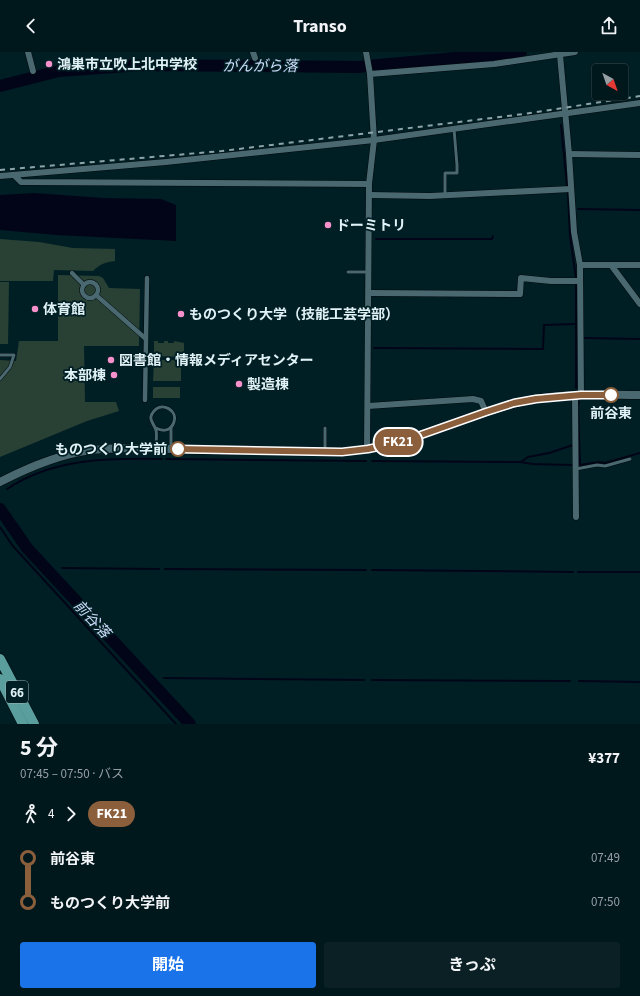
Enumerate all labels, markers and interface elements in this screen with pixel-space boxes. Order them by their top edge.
text: Transo [293,14,347,39]
icon: back [20,15,42,37]
icon: share [598,15,620,37]
place label: 鴻巣市立吹上北中学校 [57,55,197,75]
water label: がんがら落 [222,56,299,77]
marker: 鴻巣市立吹上北中学校 [44,59,54,69]
north arrow [592,64,628,100]
map controls [592,64,628,100]
place label: ドーミトリ [336,216,406,236]
marker: ドーミトリ [323,220,333,230]
place label: 体育館 [43,300,85,320]
marker: 体育館 [30,304,40,314]
place label: ものつくり大学（技能工芸学部） [189,305,399,325]
marker: ものつくり大学（技能工芸学部） [176,309,186,319]
place label: 図書館・情報メディアセンター [119,351,314,371]
marker: 図書館・情報メディアセンター [106,355,116,365]
place label: 本部棟 [64,366,106,386]
marker: 本部棟 [109,370,119,380]
place label: 製造棟 [247,375,289,395]
marker: 製造棟 [234,379,244,389]
marker: 前谷東 [603,387,619,403]
place label: 前谷東 [590,404,632,424]
line badge: FK21 [370,429,426,455]
text: FK21 [383,432,413,452]
place label: ものつくり大学前 [55,440,167,460]
marker: ものつくり大学前 [170,441,186,457]
water label: 前谷落 [69,596,116,644]
road number: 66 [6,681,28,703]
text: 5 分 [20,732,58,764]
text: ¥377 [588,748,620,769]
text: 07:45 – 07:50 · バス [20,765,124,783]
icon: walk [20,803,42,825]
icon: forward [60,803,82,825]
text: FK21 [96,804,127,824]
text: 4 [48,805,54,823]
text: 前谷東 [50,849,95,870]
text: 07:49 [591,849,620,867]
text: ものつくり大学前 [50,893,170,914]
text: 07:50 [591,893,620,911]
button: 開始 [20,942,316,988]
button: きっぷ [324,942,620,988]

